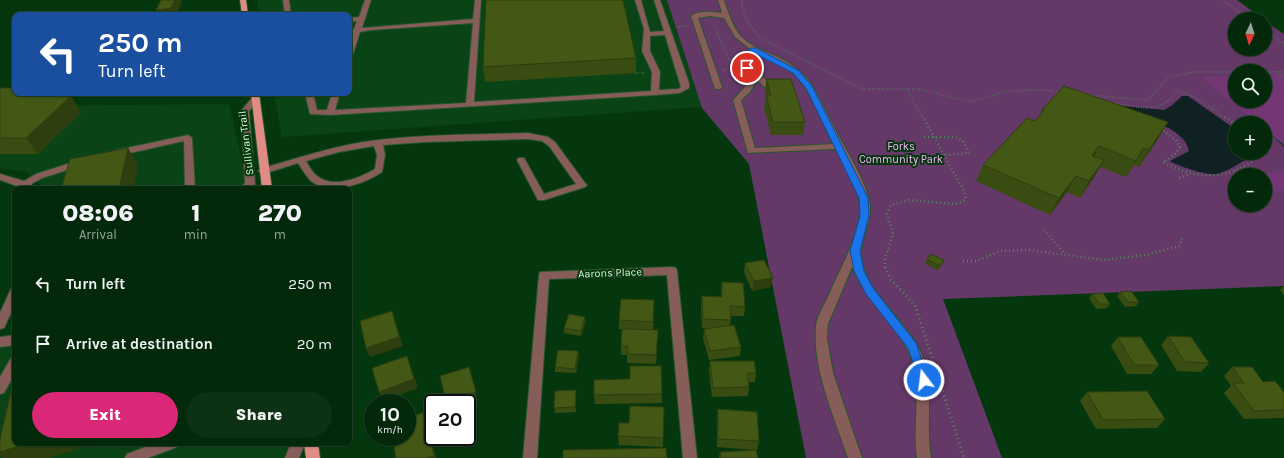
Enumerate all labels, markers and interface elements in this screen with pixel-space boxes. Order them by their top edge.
north arrow [1228,12,1272,56]
map controls [1228,12,1272,212]
text: 250 m [98,26,183,59]
icon: left [32,28,84,80]
pin [730,51,764,85]
icon: arrive [736,57,758,79]
text: Turn left [98,60,166,82]
button: search [1228,64,1272,108]
street label: Sullivan Trail [236,110,256,176]
button: + [1228,116,1272,160]
park label: Forks Community Park [859,140,943,166]
button: − [1228,168,1272,212]
text: 08:06 [62,199,134,227]
text: 1 [191,199,200,227]
text: 270 [258,199,302,227]
text: Arrival [79,227,117,242]
text: min [184,227,208,242]
text: m [274,227,286,242]
street label: Aarons Place [578,265,643,281]
icon: left [32,273,54,295]
text: Turn left [66,275,125,293]
text: 250 m [288,275,332,293]
icon: arrive [32,333,54,355]
text: Arrive at destination [66,335,213,353]
text: 20 m [297,335,332,353]
position arrow [903,359,945,401]
button: Exit [32,392,178,438]
button: Share [186,392,332,438]
speed limit sign: 20 [424,394,476,446]
text: 10 [380,403,400,426]
text: km/h [377,424,403,436]

